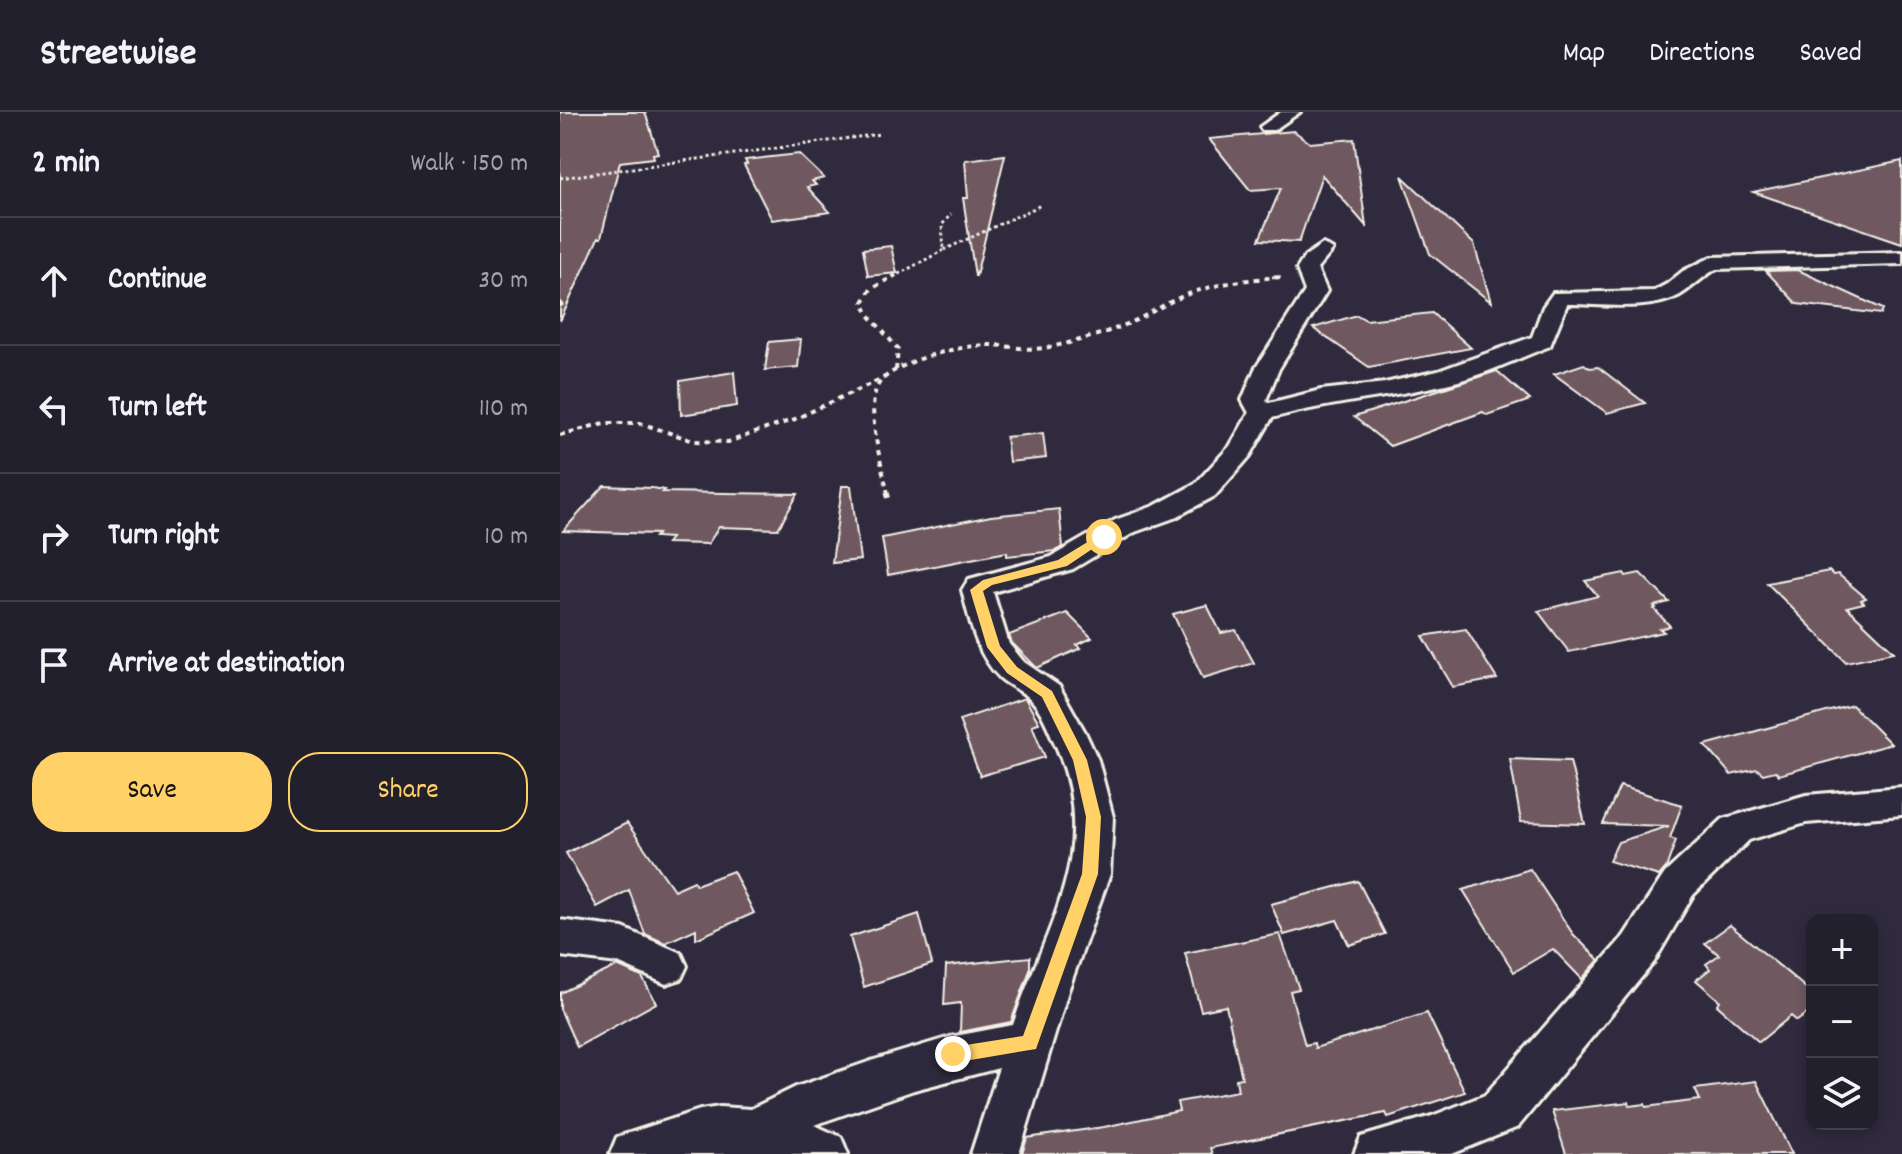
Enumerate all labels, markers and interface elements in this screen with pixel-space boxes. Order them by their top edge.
text: Streetwise [40,28,197,83]
text: Map [1563,35,1605,75]
text: Directions [1649,35,1755,75]
text: Saved [1799,35,1862,75]
text: 2 min [32,140,100,189]
text: Walk · 150 m [410,146,528,183]
icon: ahead [32,259,76,303]
text: Continue [108,260,207,303]
text: 30 m [478,263,528,300]
icon: left [32,387,76,431]
text: Turn left [108,388,207,431]
text: 110 m [479,391,528,428]
icon: right [32,515,76,559]
text: Turn right [108,516,219,559]
text: 10 m [484,519,528,556]
route start [1086,519,1122,555]
icon: arrive [32,643,76,687]
text: Arrive at destination [108,644,345,687]
button: Save [32,752,272,832]
button: Share [288,752,528,832]
map controls [1806,914,1878,1130]
button: + [1806,914,1878,986]
button: − [1806,986,1878,1058]
route end [935,1036,971,1072]
button: layers [1806,1058,1878,1130]

